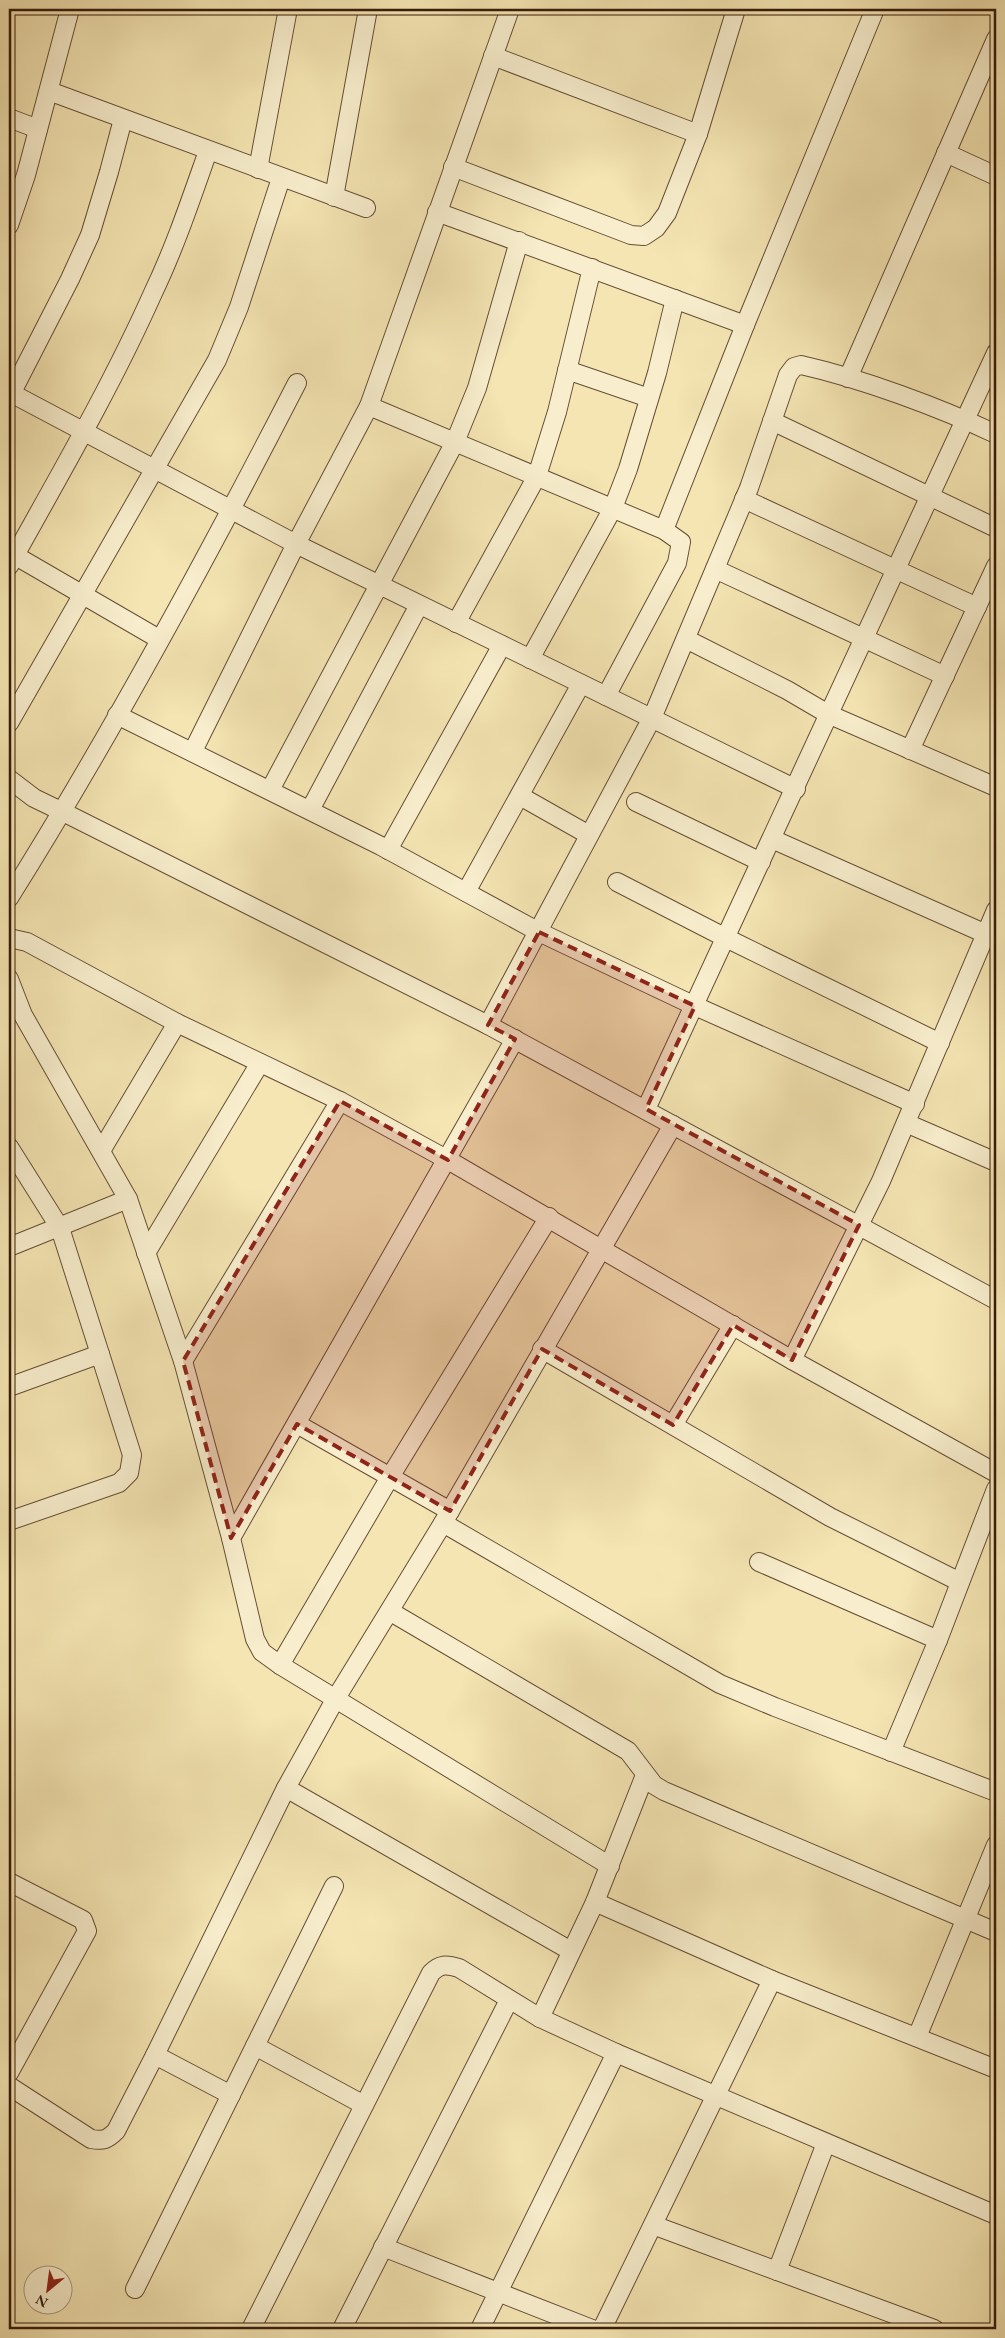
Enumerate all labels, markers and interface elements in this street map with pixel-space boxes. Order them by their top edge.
north arrow [22,2266,72,2316]
text: N [32,2290,51,2312]

